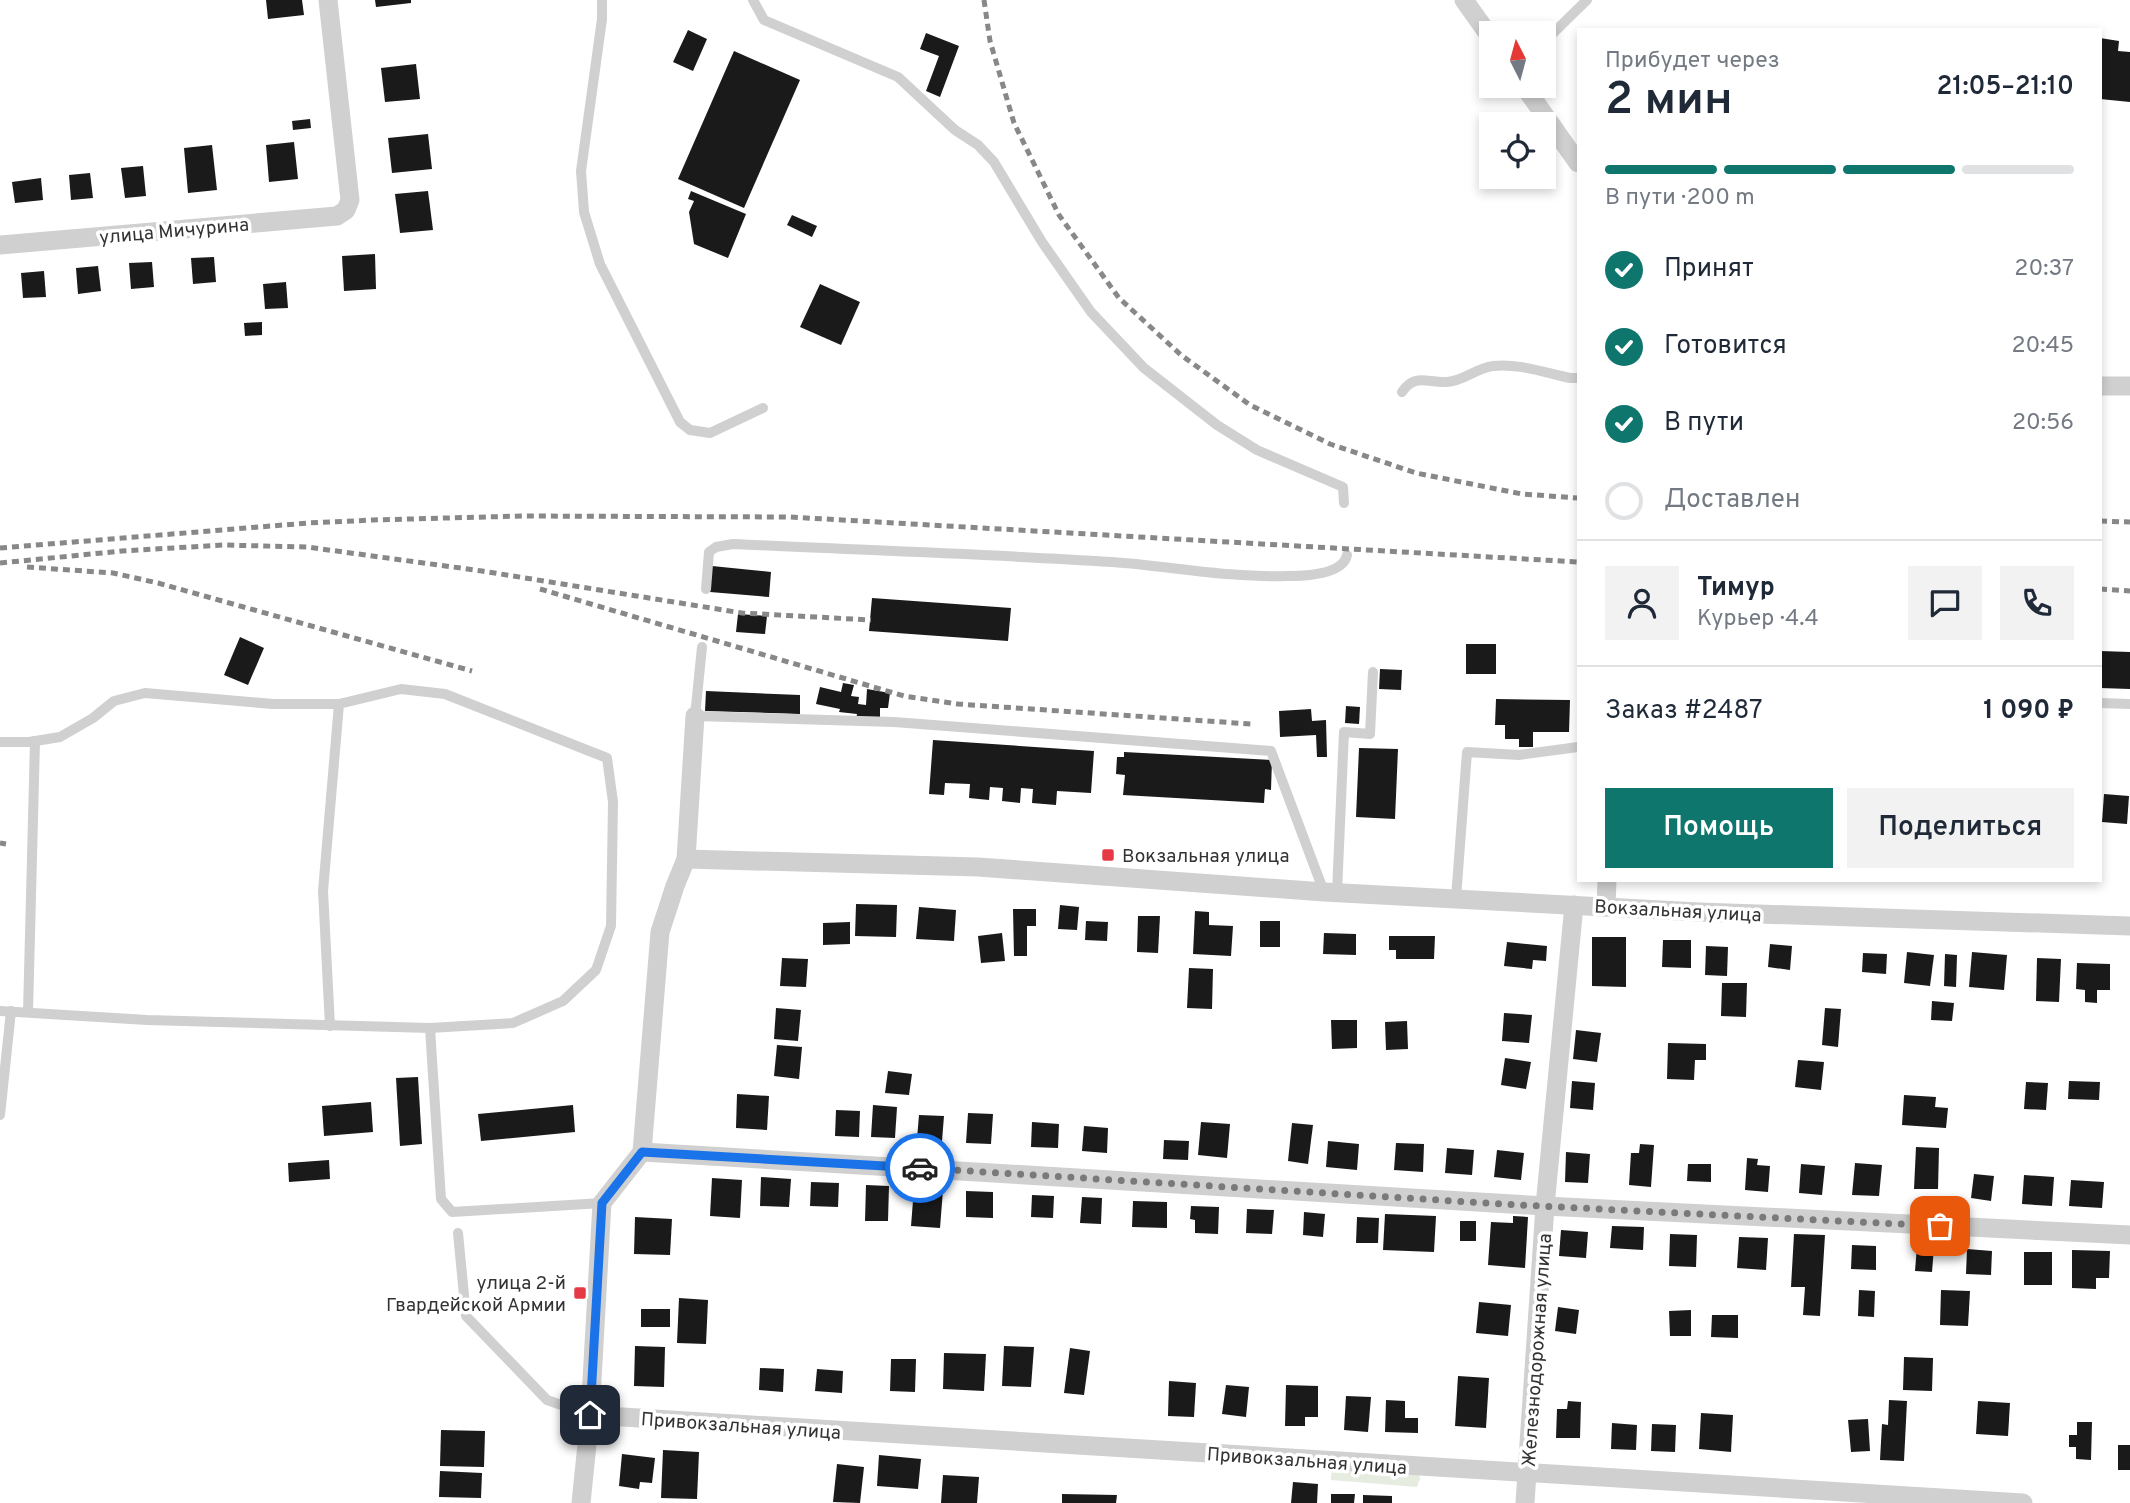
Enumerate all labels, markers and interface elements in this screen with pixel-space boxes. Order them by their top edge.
north arrow [1479,21,1556,98]
map controls [1479,21,1556,189]
text: Прибудет через [1605,47,1780,76]
text: 21:05–21:10 [1936,71,2074,104]
text: 2 мин [1605,72,1733,131]
button: locate [1479,112,1556,189]
text: В пути · 200 m [1605,184,1755,213]
street label: улица Мичурина [98,213,250,250]
icon: check [1605,251,1643,289]
text: Принят [1664,253,1754,286]
text: 20:37 [2014,255,2074,284]
icon: check [1605,328,1643,366]
text: Готовится [1664,330,1787,363]
text: 20:45 [2011,332,2074,361]
icon: check [1605,405,1643,443]
text: В пути [1664,407,1744,440]
text: 20:56 [2012,409,2074,438]
text: Доставлен [1664,484,1800,517]
button: person [1605,566,1679,640]
button: chat [1908,566,1982,640]
button: phone [2000,566,2074,640]
text: Тимур [1697,572,1775,605]
text: Курьер · 4.4 [1697,605,1819,634]
text: Заказ #2487 [1605,695,1763,728]
text: 1 090 ₽ [1983,695,2074,728]
button: Помощь [1605,788,1833,868]
button: Поделиться [1847,788,2074,868]
place label: Вокзальная улица [1122,845,1289,869]
marker: Вокзальная улица [1100,847,1116,863]
street label: Вокзальная улица [1594,896,1762,928]
courier [885,1133,955,1203]
icon: car [901,1149,939,1187]
pin [1910,1196,1970,1256]
icon: bag [1921,1207,1959,1245]
street label: Железнодорожная улица [1518,1233,1558,1468]
place label: улица 2-й Гвардейской Армии [386,1272,566,1318]
marker: улица 2-й Гвардейской Армии [572,1285,588,1301]
pin [560,1385,620,1445]
icon: home [571,1396,609,1434]
street label: Привокзальная улица [640,1408,842,1446]
street label: Привокзальная улица [1206,1443,1408,1481]

